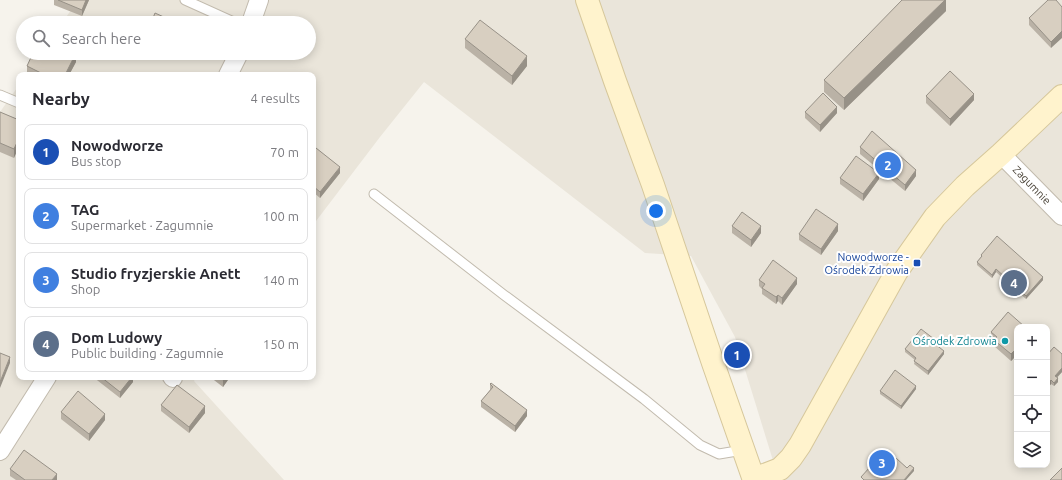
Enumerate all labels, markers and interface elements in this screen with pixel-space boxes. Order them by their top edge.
search box [16,16,316,60]
icon: search [30,27,52,49]
text: Search here [62,30,141,47]
text: Nearby [32,89,90,108]
text: 4 results [250,91,300,105]
text: Nowodworze [71,137,163,154]
text: 1 [42,145,50,159]
text: 70 m [270,145,299,159]
pin: 2 [875,150,901,180]
text: Bus stop [71,154,121,168]
street label: Zagumnie [1011,163,1053,207]
text: TAG [71,201,99,218]
your location [646,201,666,221]
text: 2 [42,209,50,223]
text: 100 m [263,209,299,223]
text: Supermarket · Zagumnie [71,218,213,232]
place label: Nowodworze - Ośrodek Zdrowia [825,251,909,276]
marker: Nowodworze - Ośrodek Zdrowia [912,258,922,268]
text: Studio fryzjerskie Anett [71,265,240,282]
pin: 4 [1001,268,1027,298]
text: 3 [42,273,50,287]
text: 140 m [263,273,299,287]
text: Shop [71,282,100,296]
map controls [1014,324,1050,468]
button: + [1014,324,1050,360]
text: Dom Ludowy [71,329,162,346]
place label: Ośrodek Zdrowia [913,335,997,347]
marker: Ośrodek Zdrowia [1000,336,1010,346]
text: 4 [42,337,50,351]
text: 150 m [263,337,299,351]
pin: 1 [724,340,750,370]
text: Public building · Zagumnie [71,346,224,360]
button: − [1014,360,1050,396]
button: locate [1014,396,1050,432]
button: layers [1014,432,1050,468]
pin: 3 [869,448,895,478]

